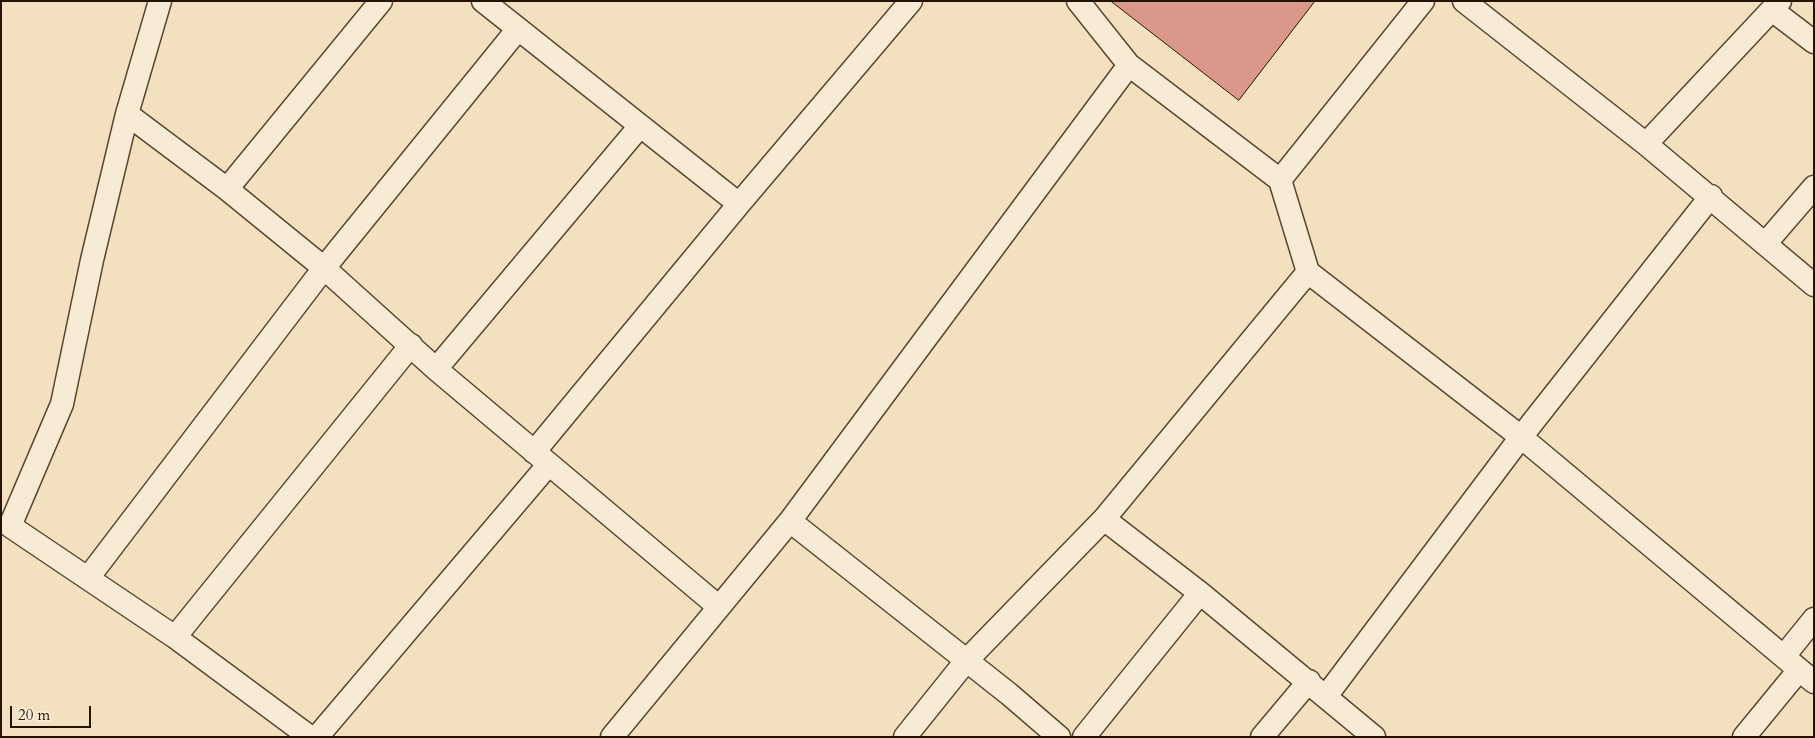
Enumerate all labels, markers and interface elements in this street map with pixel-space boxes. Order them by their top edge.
scale bar [12,696,94,728]
text: 20 m [18,705,50,725]

